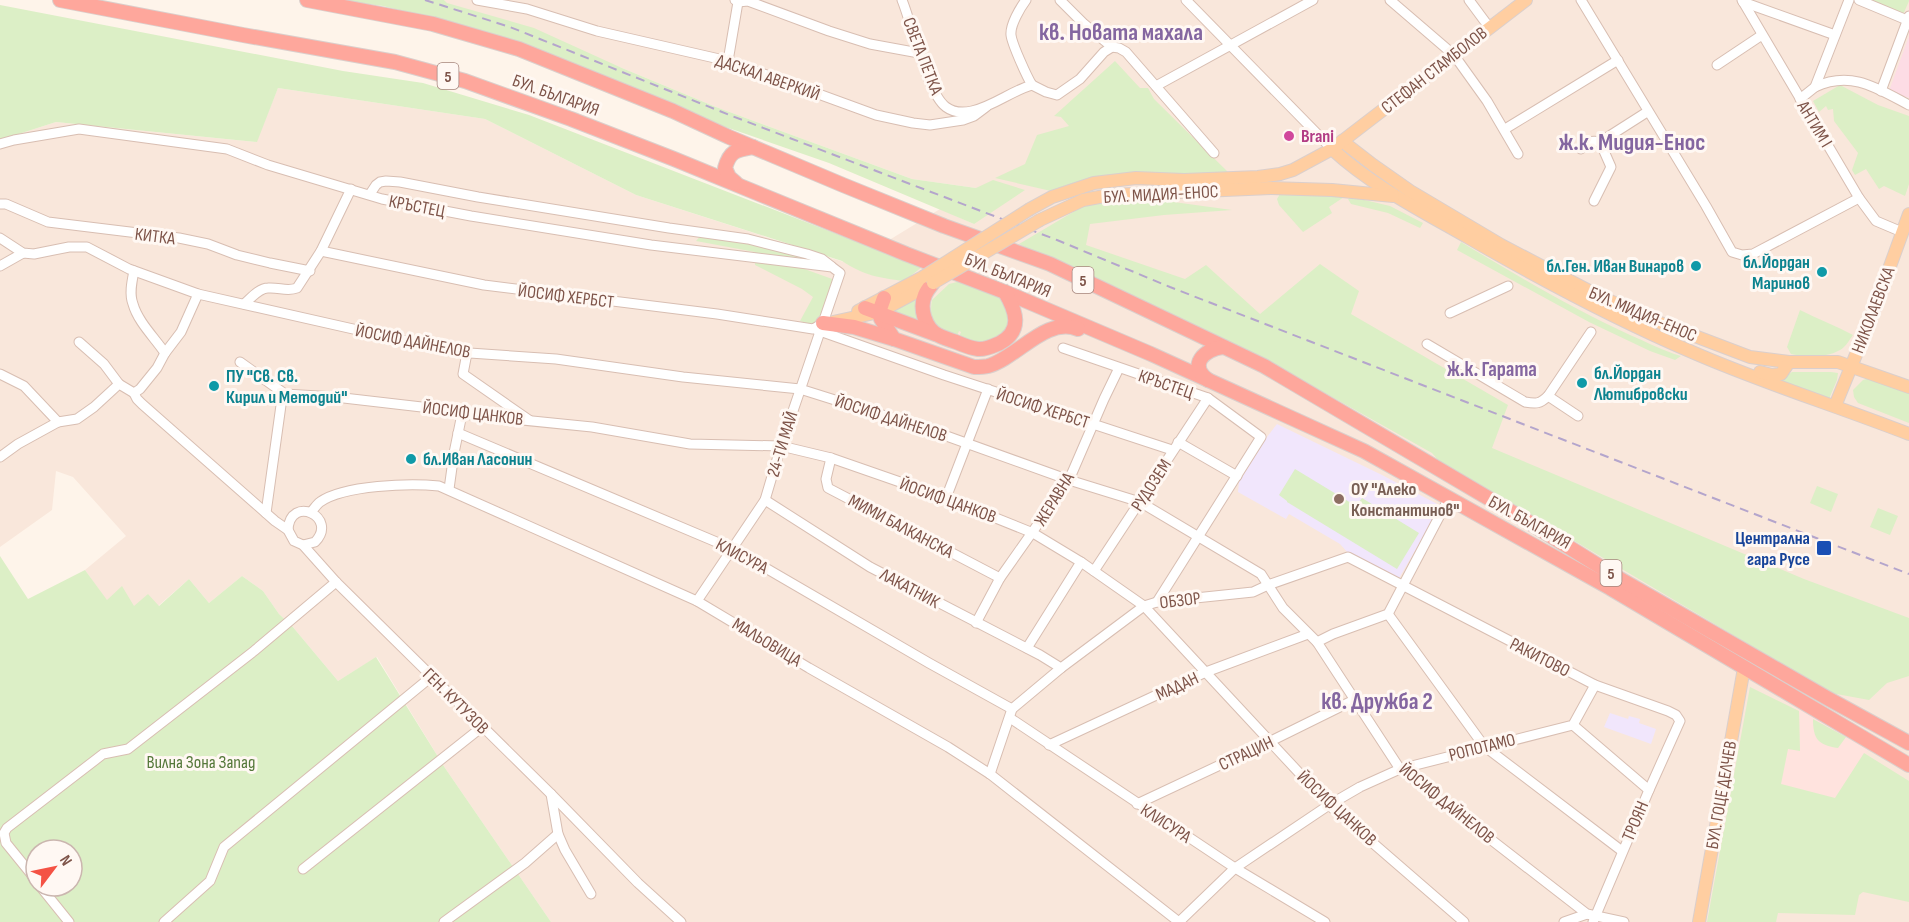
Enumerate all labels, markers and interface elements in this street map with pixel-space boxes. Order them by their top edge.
street label: СВЕТА ПЕТКА [898,15,947,98]
district label: кв. Новата махала [1039,18,1203,47]
street label: СТЕФАН СТАМБОЛОВ [1377,23,1491,118]
street label: ДАСКАЛ АВЕРКИЙ [713,50,823,105]
road number: 5 [438,63,458,89]
street label: БУЛ. БЪЛГАРИЯ [510,70,602,121]
street label: АНТИМ I [1792,96,1837,151]
place label: Brani [1301,126,1334,147]
district label: ж.к. Мидия-Енос [1559,128,1705,157]
marker: Brani [1282,129,1296,143]
street label: БУЛ. МИДИЯ-ЕНОС [1103,181,1219,208]
street label: КРЪСТЕЦ [387,191,447,222]
street label: КИТКА [134,224,177,249]
street label: БУЛ. БЪЛГАРИЯ [962,249,1054,302]
place label: бл.Йордан Маринов [1743,252,1810,294]
place label: бл.Ген. Иван Винаров [1546,256,1684,277]
marker: бл.Ген. Иван Винаров [1689,259,1703,273]
street label: НИКОЛАЕВСКА [1847,264,1900,356]
marker: бл.Йордан Маринов [1815,265,1829,279]
road number: 5 [1072,267,1094,293]
street label: ЙОСИФ ХЕРБСТ [517,280,615,313]
street label: БУЛ. МИДИЯ-ЕНОС [1586,282,1700,347]
street label: ЙОСИФ ДАЙНЕЛОВ [354,320,472,363]
district label: ж.к. Гарата [1447,357,1537,382]
place label: бл.Йордан Лютибровски [1593,363,1688,405]
street label: КРЪСТЕЦ [1136,365,1196,404]
place label: ПУ "Св. Св. Кирил и Методий" [226,366,347,408]
marker: бл.Йордан Лютибровски [1575,376,1589,390]
marker: ПУ "Св. Св. Кирил и Методий" [207,379,221,393]
street label: ЙОСИФ ХЕРБСТ [994,384,1092,433]
street label: ЙОСИФ ДАЙНЕЛОВ [832,390,950,446]
street label: ЙОСИФ ЦАНКОВ [421,397,524,430]
street label: 24-ТИ МАЙ [763,409,802,479]
place label: бл.Иван Ласонин [423,449,533,470]
marker: бл.Иван Ласонин [404,452,418,466]
street label: РУДОЗЕМ [1127,455,1176,515]
street label: ЖЕРАВНА [1030,468,1079,530]
street label: ЙОСИФ ЦАНКОВ [897,473,999,528]
place label: ОУ "Алеко Константинов" [1351,479,1460,521]
street label: МИМИ БАЛКАНСКА [845,490,957,563]
street label: БУЛ. БЪЛГАРИЯ [1485,491,1575,554]
marker: ОУ "Алеко Константинов" [1332,492,1346,506]
place label: Централна гара Русе [1735,528,1810,570]
street label: КЛИСУРА [712,534,772,579]
marker: Централна гара Русе [1815,539,1833,557]
road number: 5 [1600,560,1622,586]
street label: ЛАКАТНИК [875,564,944,613]
street label: ОБЗОР [1158,588,1202,613]
street label: МАЛЬОВИЦА [728,614,805,671]
street label: РАКИТОВО [1506,633,1573,682]
street label: ГЕН. КУТУЗОВ [418,664,493,739]
street label: МАДАН [1153,668,1202,705]
district label: кв. Дружба 2 [1321,687,1433,716]
street label: РОПОТАМО [1447,729,1518,766]
street label: СТРАЦИН [1215,732,1277,775]
street label: БУЛ. ГОЦЕ ДЕЛЧЕВ [1702,739,1741,851]
park label: Вилна Зона Запад [147,752,255,773]
street label: ЙОСИФ ДАЙНЕЛОВ [1395,759,1499,848]
street label: ЙОСИФ ЦАНКОВ [1293,766,1381,851]
street label: ТРОЯН [1618,798,1653,844]
street label: КЛИСУРА [1136,799,1195,848]
north arrow [24,838,84,898]
text: N [55,852,76,870]

